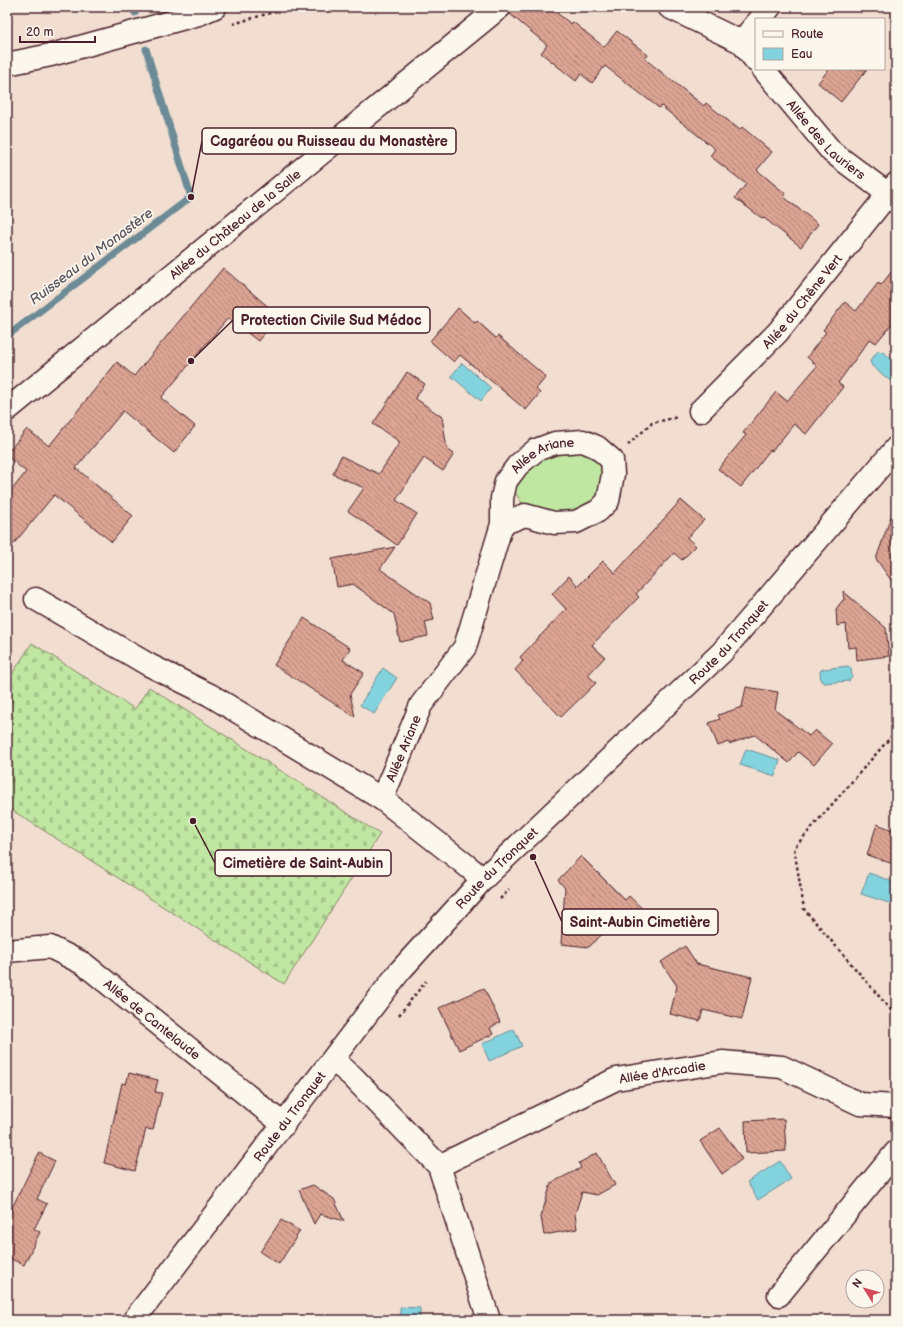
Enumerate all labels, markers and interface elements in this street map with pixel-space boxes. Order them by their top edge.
scale bar [20,18,95,44]
legend [755,18,885,70]
text: 20 m [26,25,53,40]
text: Route [791,27,823,42]
text: Eau [791,47,812,62]
street label: Allée des Lauriers [783,97,869,184]
callout: Cagaréou ou Ruisseau du Monastère [202,128,456,154]
text: Cagaréou ou Ruisseau du Monastère [210,133,448,150]
street label: Allée du Château de la Salle [166,166,304,283]
water label: Ruisseau du Monastère [26,204,156,308]
street label: Allée du Chêne Vert [759,251,846,352]
callout: Protection Civile Sud Médoc [233,307,430,333]
text: Protection Civile Sud Médoc [240,312,422,329]
street label: Allée Ariane [508,435,575,477]
street label: Route du Tronquet [686,597,772,688]
street label: Allée Ariane [383,713,425,784]
street label: Route du Tronquet [453,824,541,913]
callout: Cimetière de Saint-Aubin [215,850,391,876]
text: Cimetière de Saint-Aubin [223,855,383,872]
callout: Saint-Aubin Cimetière [562,909,718,935]
text: Saint-Aubin Cimetière [570,914,710,931]
street label: Allée de Cantelaude [100,976,203,1064]
street label: Allée d'Arcadie [618,1058,707,1087]
street label: Route du Tronquet [250,1069,329,1165]
north arrow [845,1269,885,1309]
text: N [850,1276,865,1290]

